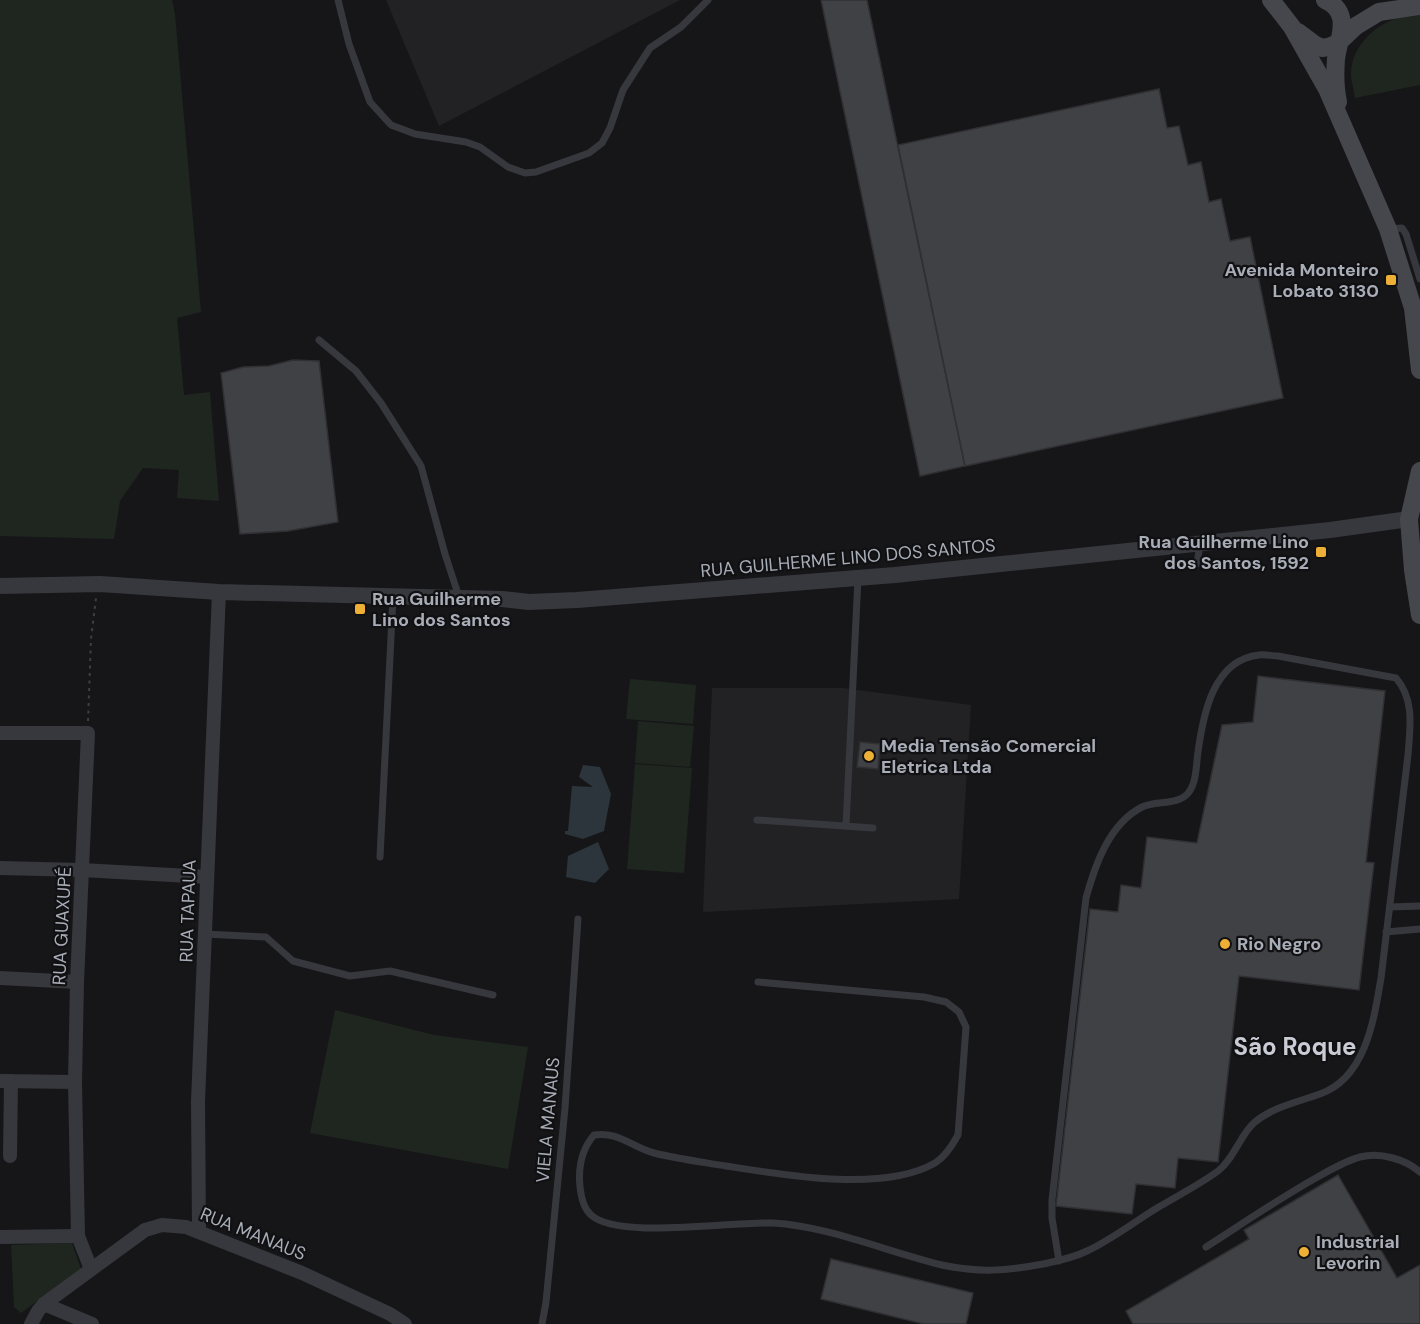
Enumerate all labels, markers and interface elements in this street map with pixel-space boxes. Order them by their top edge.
place label: Avenida Monteiro Lobato 3130 [1224,258,1379,303]
marker: Avenida Monteiro Lobato 3130 [1384,273,1398,287]
place label: Rua Guilherme Lino dos Santos, 1592 [1139,530,1309,575]
street label: RUA GUILHERME LINO DOS SANTOS [699,533,997,583]
marker: Rua Guilherme Lino dos Santos, 1592 [1314,545,1328,559]
place label: Rua Guilherme Lino dos Santos [372,587,511,632]
marker: Rua Guilherme Lino dos Santos [353,602,367,616]
place label: Media Tensão Comercial Eletrica Ltda [881,734,1096,779]
marker: Media Tensão Comercial Eletrica Ltda [862,749,876,763]
street label: RUA TAPAUA [174,859,202,963]
street label: RUA GUAXUPÉ [47,866,77,986]
place label: Rio Negro [1237,932,1321,956]
marker: Rio Negro [1218,937,1232,951]
district label: São Roque [1234,1031,1356,1062]
street label: VIELA MANAUS [531,1056,565,1184]
street label: RUA MANAUS [197,1202,309,1266]
place label: Industrial Levorin [1316,1230,1400,1275]
marker: Industrial Levorin [1297,1245,1311,1259]

